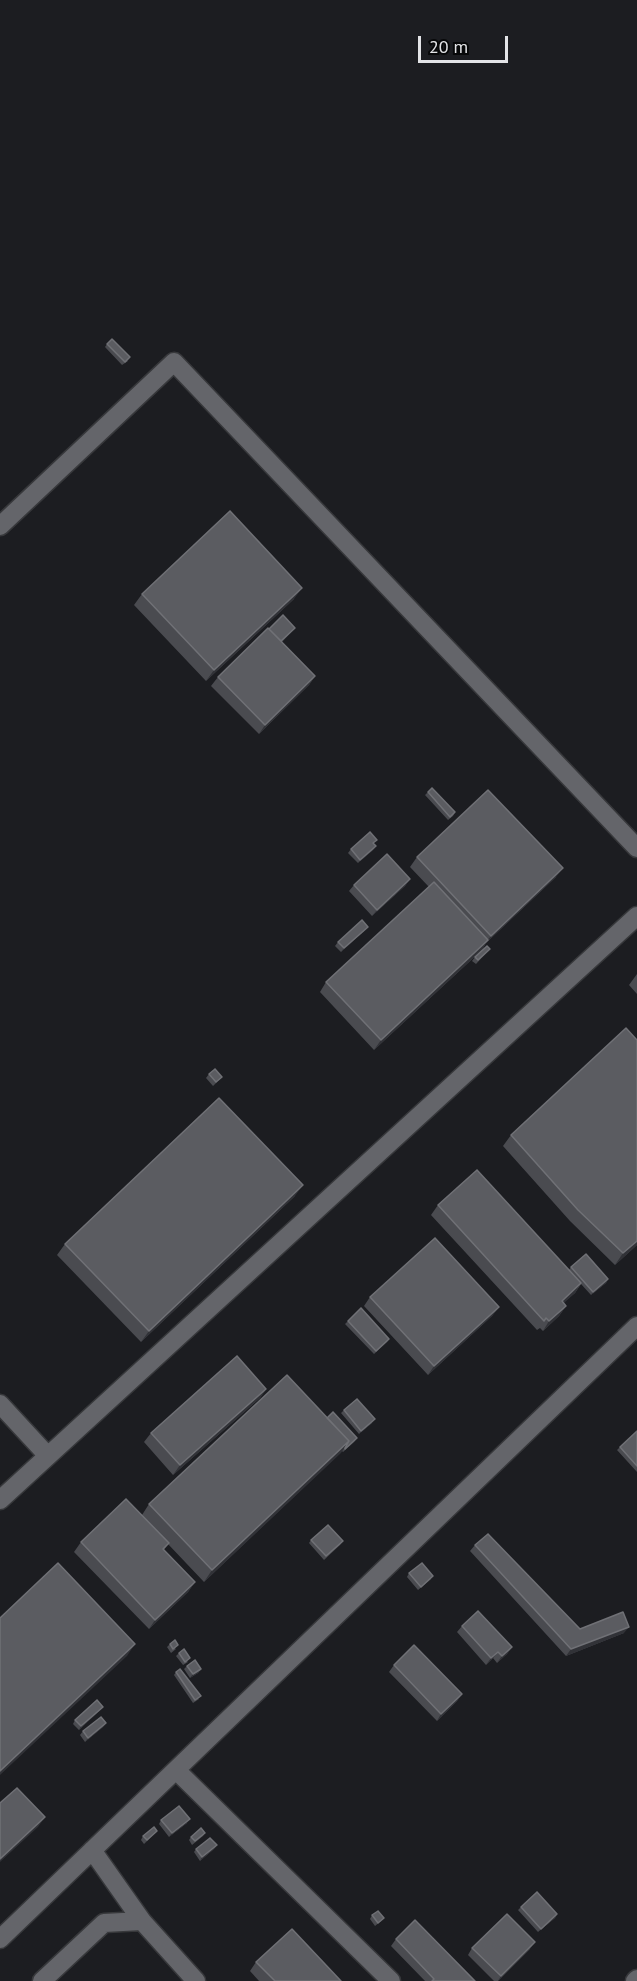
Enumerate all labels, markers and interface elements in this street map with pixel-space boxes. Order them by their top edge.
scale bar [421,24,511,62]
text: 20 m [429,35,468,58]

